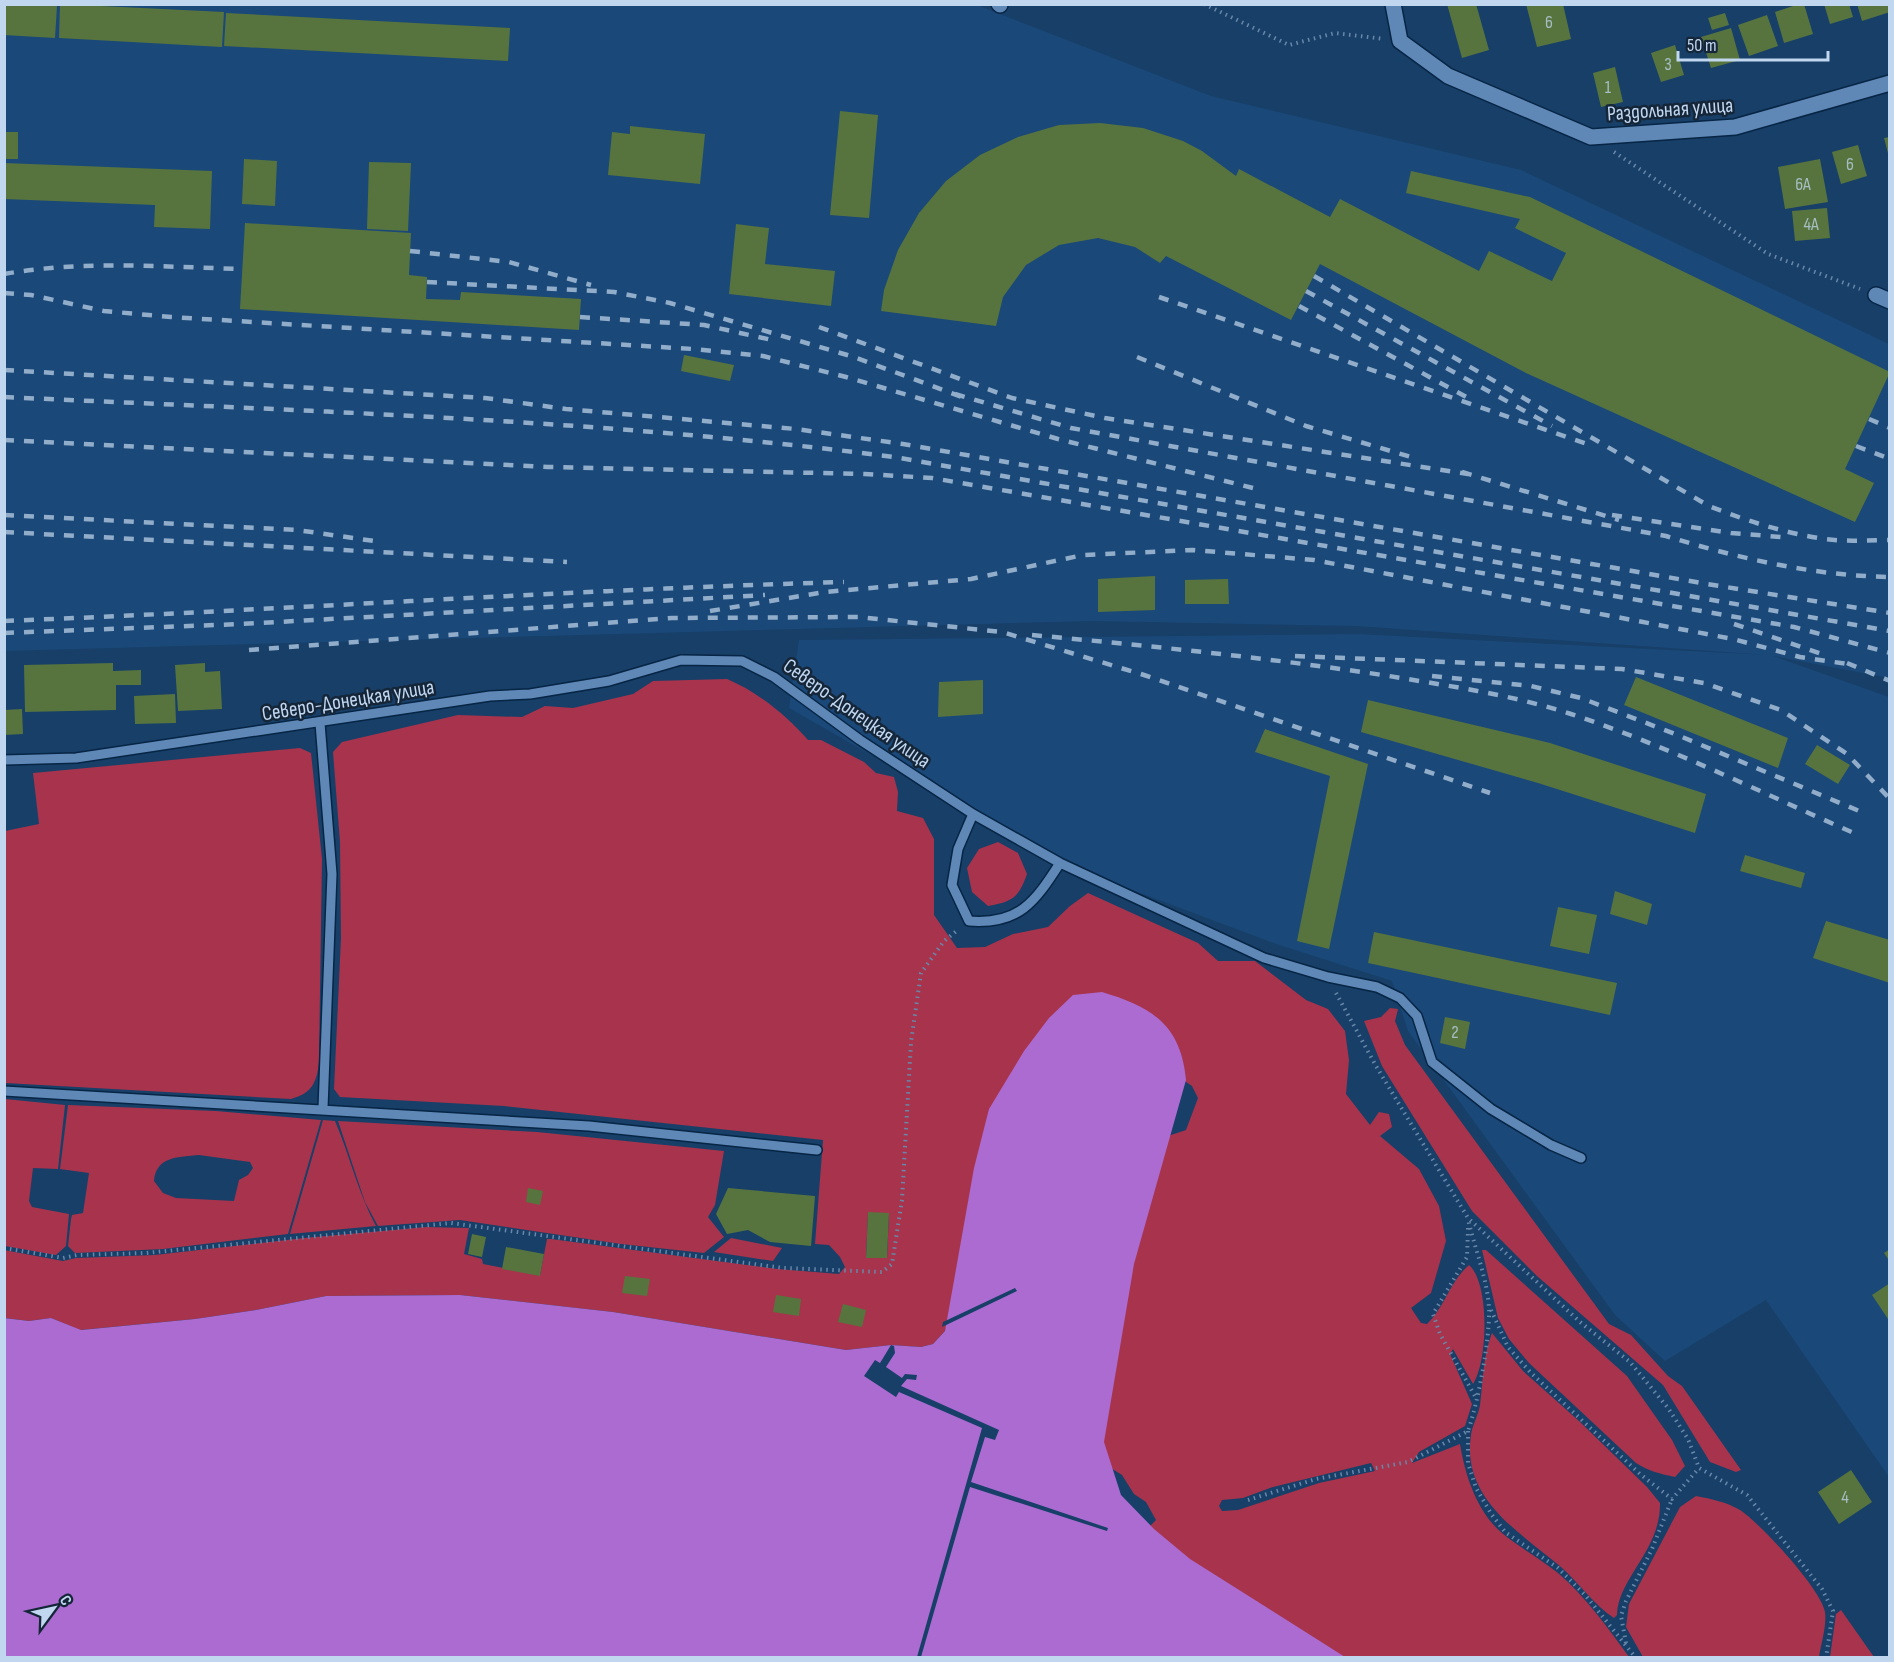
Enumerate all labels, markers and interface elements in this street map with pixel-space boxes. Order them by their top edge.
house number: 6 [1545,12,1553,33]
scale bar [1678,24,1828,62]
text: 50 m [1687,35,1717,56]
house number: 3 [1664,54,1672,75]
house number: 1 [1605,77,1612,98]
street label: Раздольная улица [1606,93,1734,126]
house number: 6 [1846,154,1854,175]
house number: 6А [1795,174,1811,195]
house number: 4А [1803,214,1819,235]
street label: Северо-Донецкая улица [778,653,935,774]
street label: Северо-Донецкая улица [260,675,436,726]
house number: 2 [1451,1022,1459,1043]
house number: 4 [1841,1487,1849,1508]
north arrow [24,1578,84,1638]
text: С [55,1592,76,1609]

